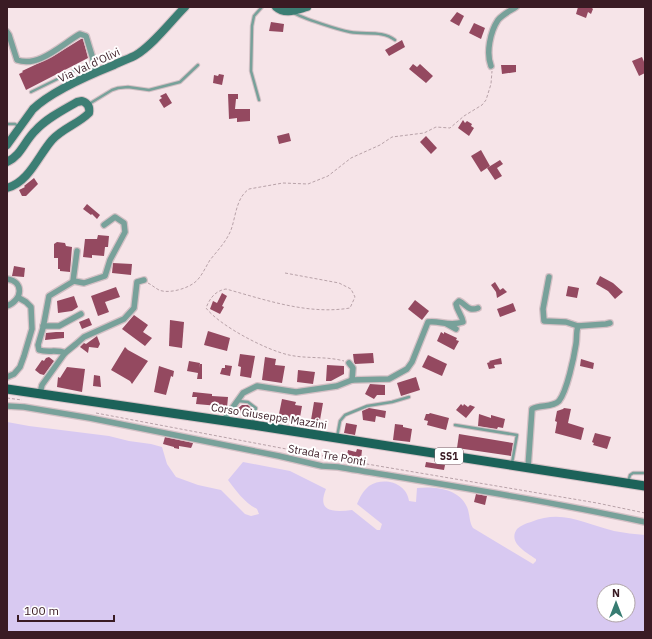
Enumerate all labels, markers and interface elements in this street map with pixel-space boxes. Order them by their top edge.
street label: Via Val d'Olivi [56,45,122,85]
street label: Corso Giuseppe Mazzini [210,400,328,432]
street label: Strada Tre Ponti [287,441,367,469]
road number: SS1 [435,448,463,464]
north arrow [596,583,636,623]
text: N [612,586,620,600]
scale bar [18,597,114,623]
text: 100 m [24,603,59,618]

